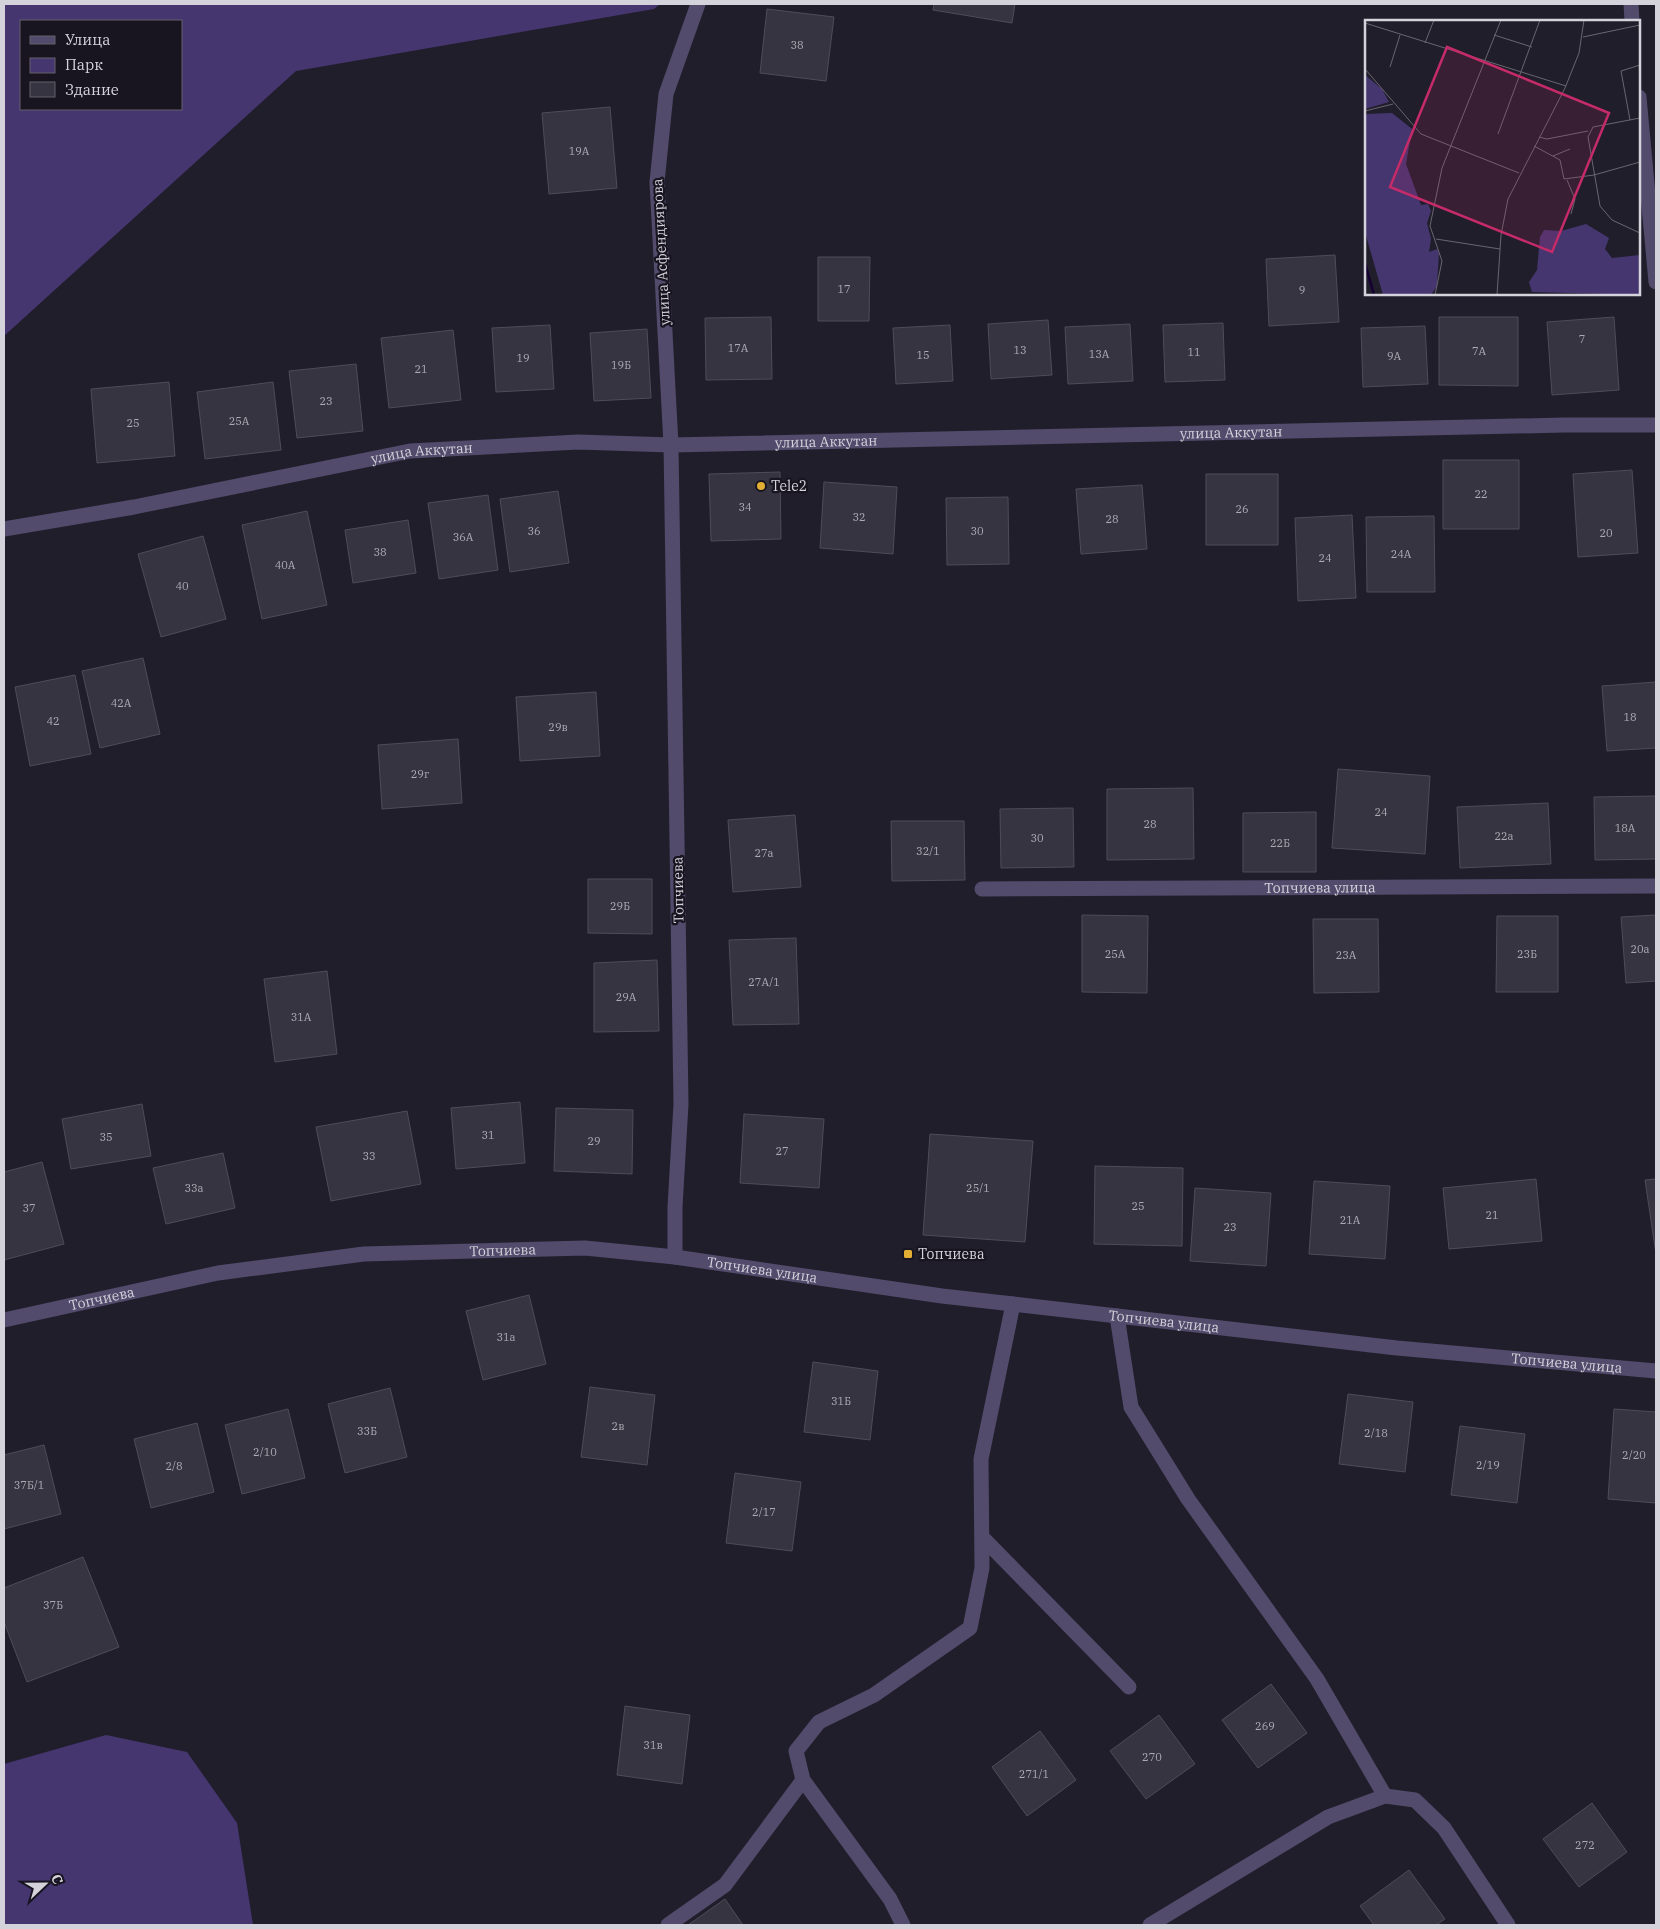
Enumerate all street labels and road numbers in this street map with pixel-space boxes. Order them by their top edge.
street label: улица Асфендиярова [648,178,674,326]
street label: улица Аккутан [1180,422,1283,443]
street label: улица Аккутан [775,431,878,452]
street label: улица Аккутан [369,439,473,468]
street label: Топчиева [668,856,688,923]
street label: Топчиева улица [1264,878,1376,897]
street label: Топчиева [469,1240,537,1260]
street label: Топчиева улица [706,1253,819,1287]
street label: Топчиева [67,1283,137,1314]
street label: Топчиева улица [1107,1306,1221,1337]
street label: Топчиева улица [1510,1349,1623,1377]

